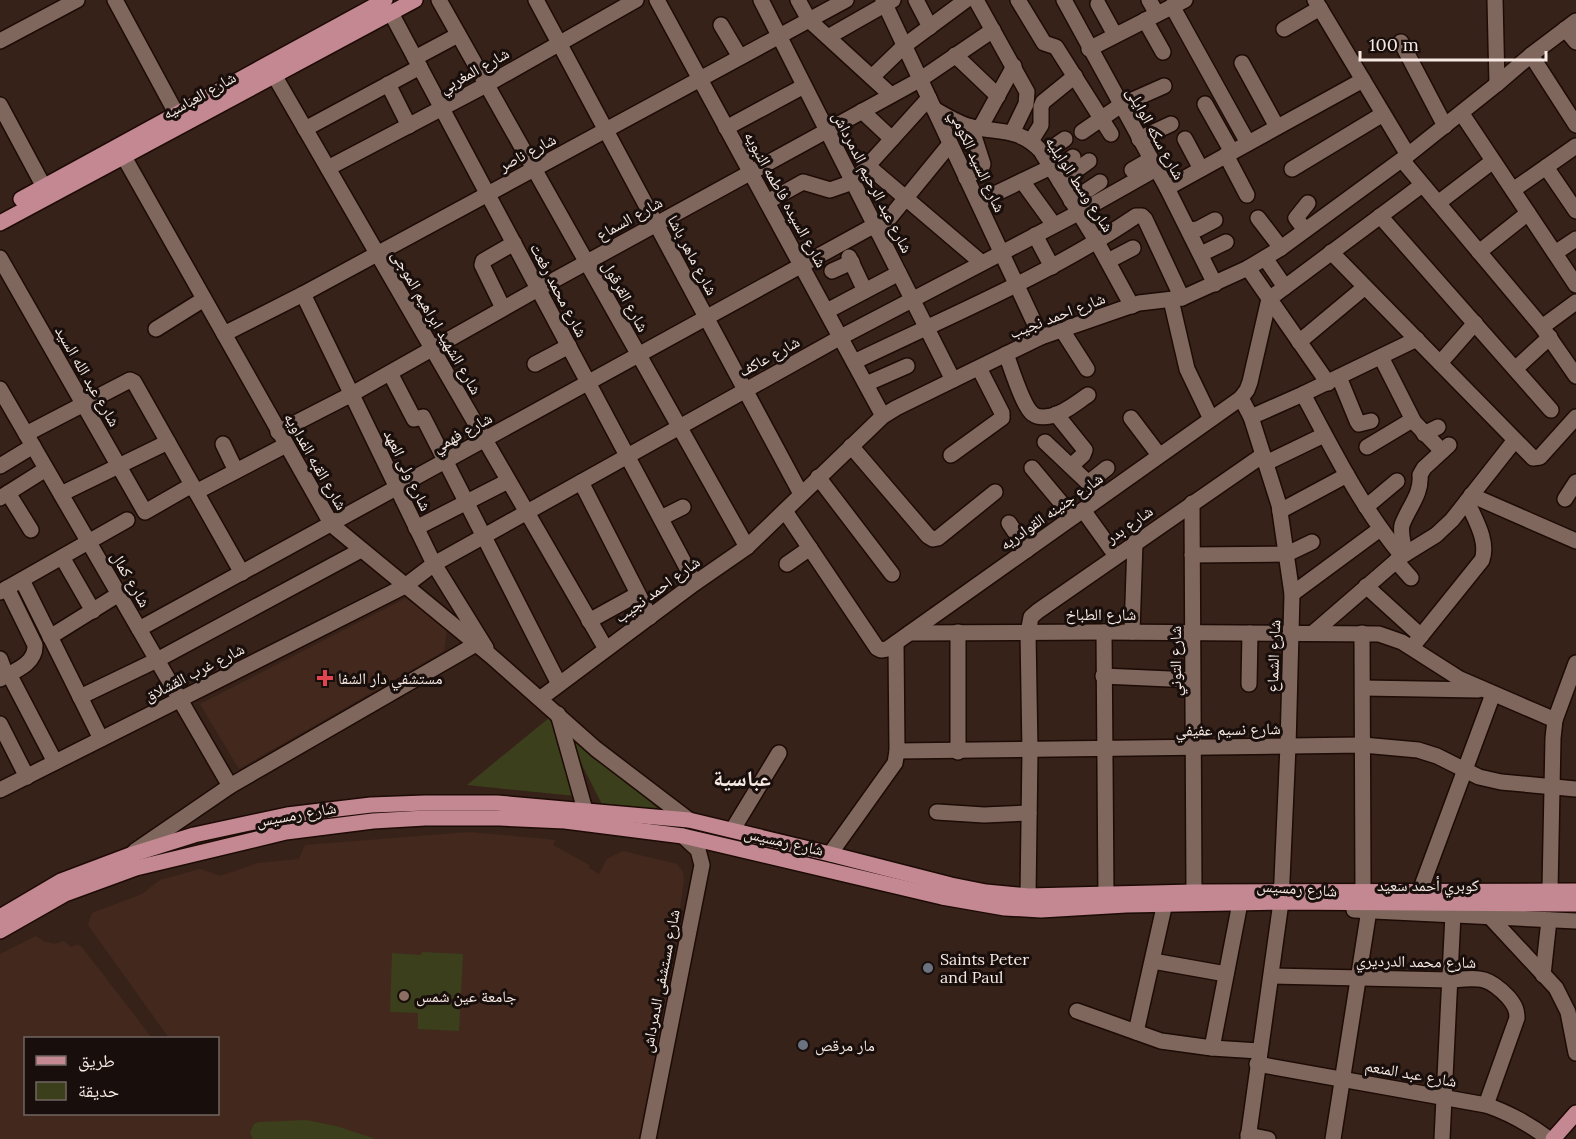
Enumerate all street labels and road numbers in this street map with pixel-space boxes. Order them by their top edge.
street label: شارع المغربي [436,43,514,100]
street label: شارع العباسيه [159,67,240,124]
street label: شارع سكه الوايلى [1121,83,1190,183]
street label: شارع السيد الكومي [943,107,1010,217]
street label: شارع عبد الرحيم الدمرداش [828,108,917,257]
street label: شارع السيده فاطمه النبويه [739,127,832,271]
street label: شارع ناصر [494,129,560,177]
street label: شارع وسط الوايليه [1041,132,1118,236]
street label: شارع السماع [592,192,666,245]
street label: شارع ماهر باشا [663,212,722,299]
street label: شارع محمد رفعت [525,240,592,341]
street label: شارع الشهيد ابراهيم الموجى [387,246,487,398]
street label: شارع القرقول [597,257,654,336]
street label: شارع احمد نجيب [1006,288,1108,343]
street label: شارع عبد الله السيد [50,322,125,430]
street label: شارع عاكف [735,331,803,382]
street label: شارع فهمي [429,407,497,459]
street label: شارع القبه الفداويه [279,409,352,514]
street label: شارع ولى العهد [379,426,436,514]
street label: شارع جنينه القوادريه [995,468,1107,555]
street label: شارع بدر [1101,501,1157,549]
street label: شارع كمال [106,547,155,611]
street label: شارع احمد نجيب [610,551,704,628]
street label: شارع الطباخ [1066,604,1136,625]
street label: شارع الشماع [1262,619,1285,693]
street label: شارع التوني [1165,626,1188,696]
street label: شارع غرب القشلاق [141,638,248,707]
street label: شارع نسيم عفيفي [1175,718,1281,743]
street label: شارع رمسيس [255,797,338,832]
street label: شارع رمسيس [742,822,826,861]
street label: شارع رمسيس [1256,875,1338,902]
street label: كوبري أحمد سعيد [1377,875,1479,898]
street label: شارع مستشفى الدمرداش [636,908,685,1055]
street label: شارع محمد الدرديري [1356,950,1476,975]
street label: شارع عبد المنعم [1363,1055,1458,1092]

